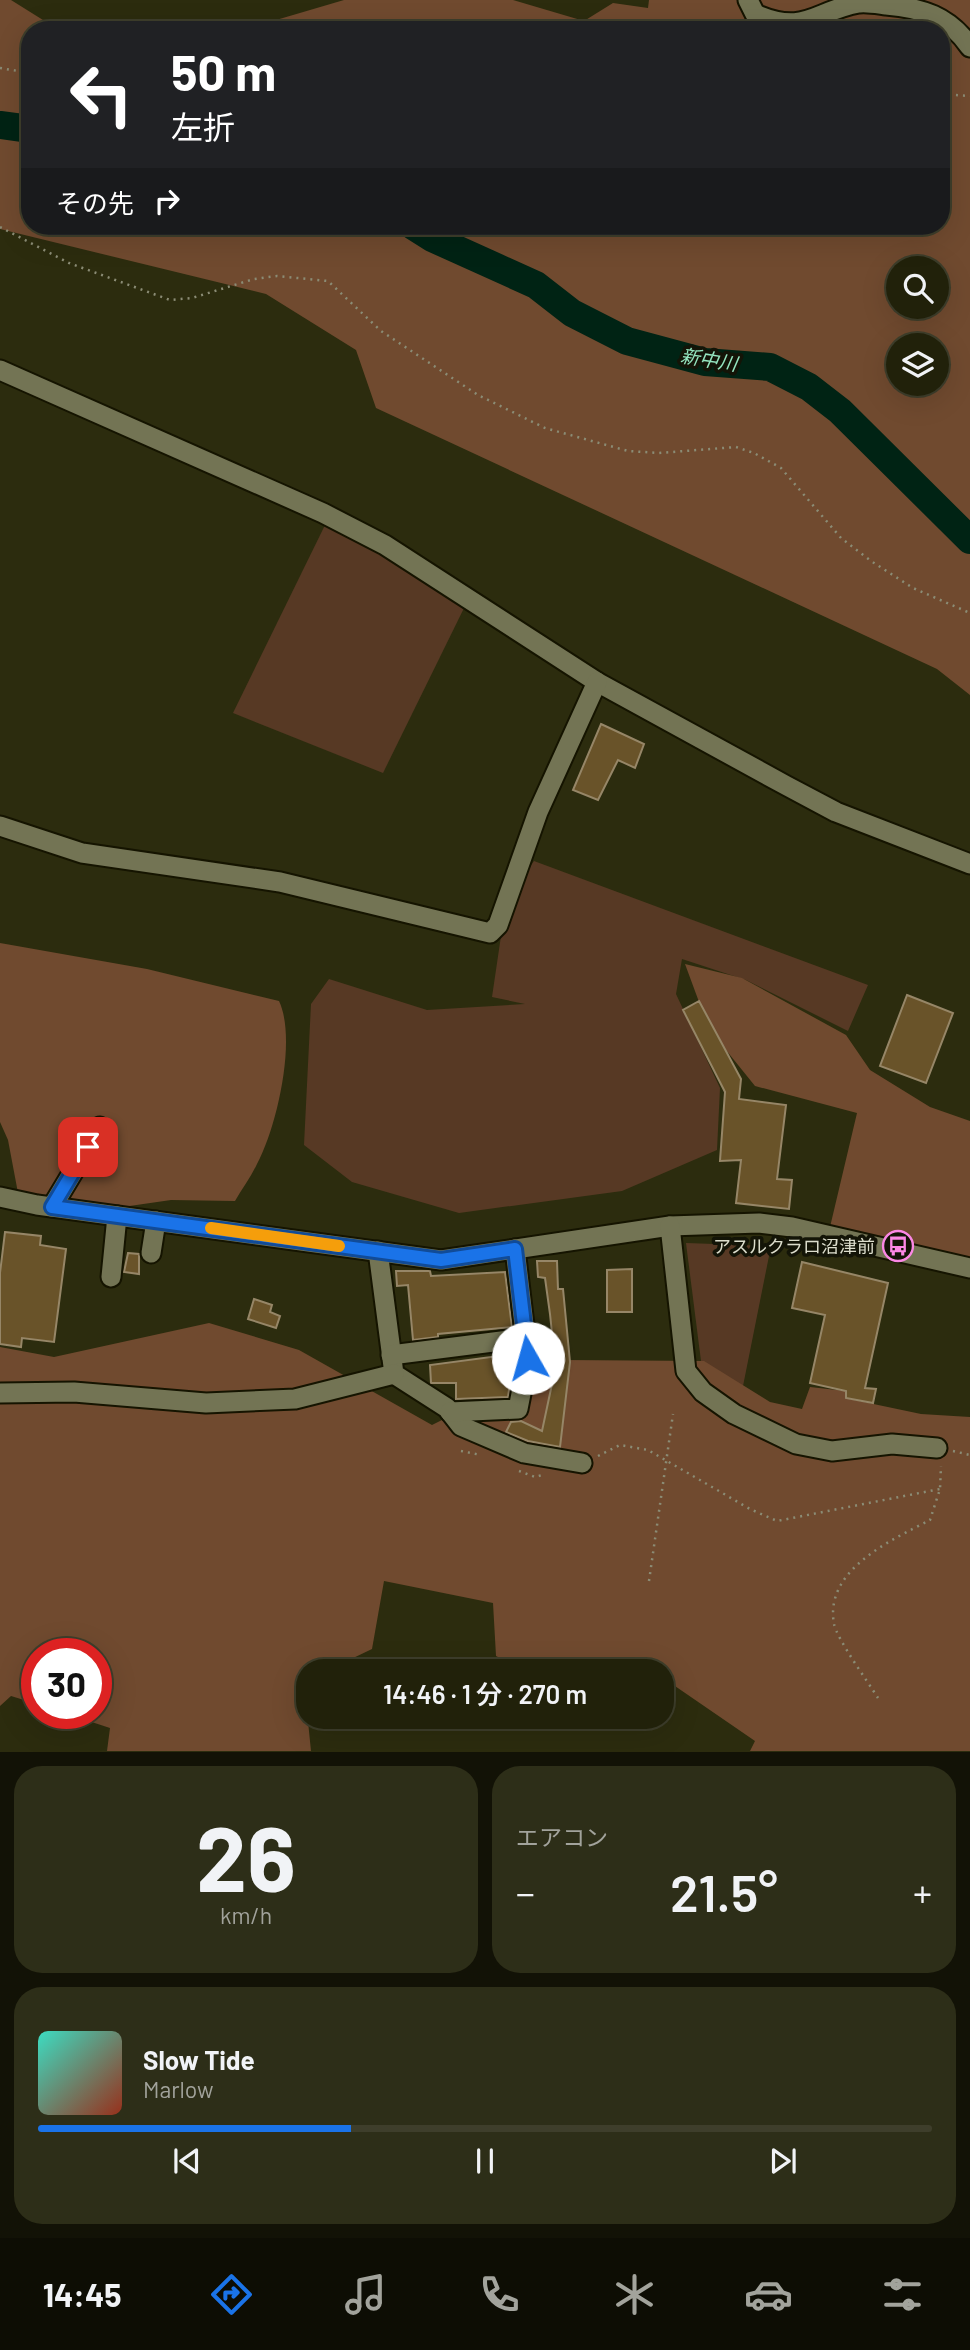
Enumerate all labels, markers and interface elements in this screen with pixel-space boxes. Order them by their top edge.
text: 50 m [171,42,276,101]
icon: left [56,49,147,140]
text: 左折 [171,107,235,145]
icon: right [148,182,186,220]
text: その先 [56,187,134,218]
map controls [886,256,949,396]
button: search [886,256,949,319]
button: layers [886,333,949,396]
water label: 新中川 [679,343,741,375]
pin [58,1117,118,1177]
icon: arrive [69,1128,107,1166]
bus stop icon: アスルクラロ沼津前 [881,1229,915,1263]
place label: アスルクラロ沼津前 [713,1235,875,1257]
position arrow [491,1321,565,1395]
speed limit sign: 30 [21,1638,112,1729]
text: 14:46 · 1 分 · 270 m [383,1678,587,1709]
text: 26 [196,1801,296,1910]
text: エアコン [516,1823,608,1851]
text: 21.5° [670,1860,778,1922]
text: − [516,1869,535,1915]
text: + [913,1869,932,1915]
text: km/h [220,1901,272,1929]
text: Slow Tide [143,2044,255,2075]
text: Marlow [143,2075,214,2103]
icon: previous [168,2142,206,2180]
icon: pause [466,2142,504,2180]
icon: next [764,2142,802,2180]
icon: directions [207,2270,256,2319]
icon: music [341,2270,390,2319]
icon: phone [475,2270,524,2319]
icon: climate [610,2270,659,2319]
icon: car [744,2270,793,2319]
icon: filters [878,2270,927,2319]
text: 14:45 [43,2275,122,2313]

